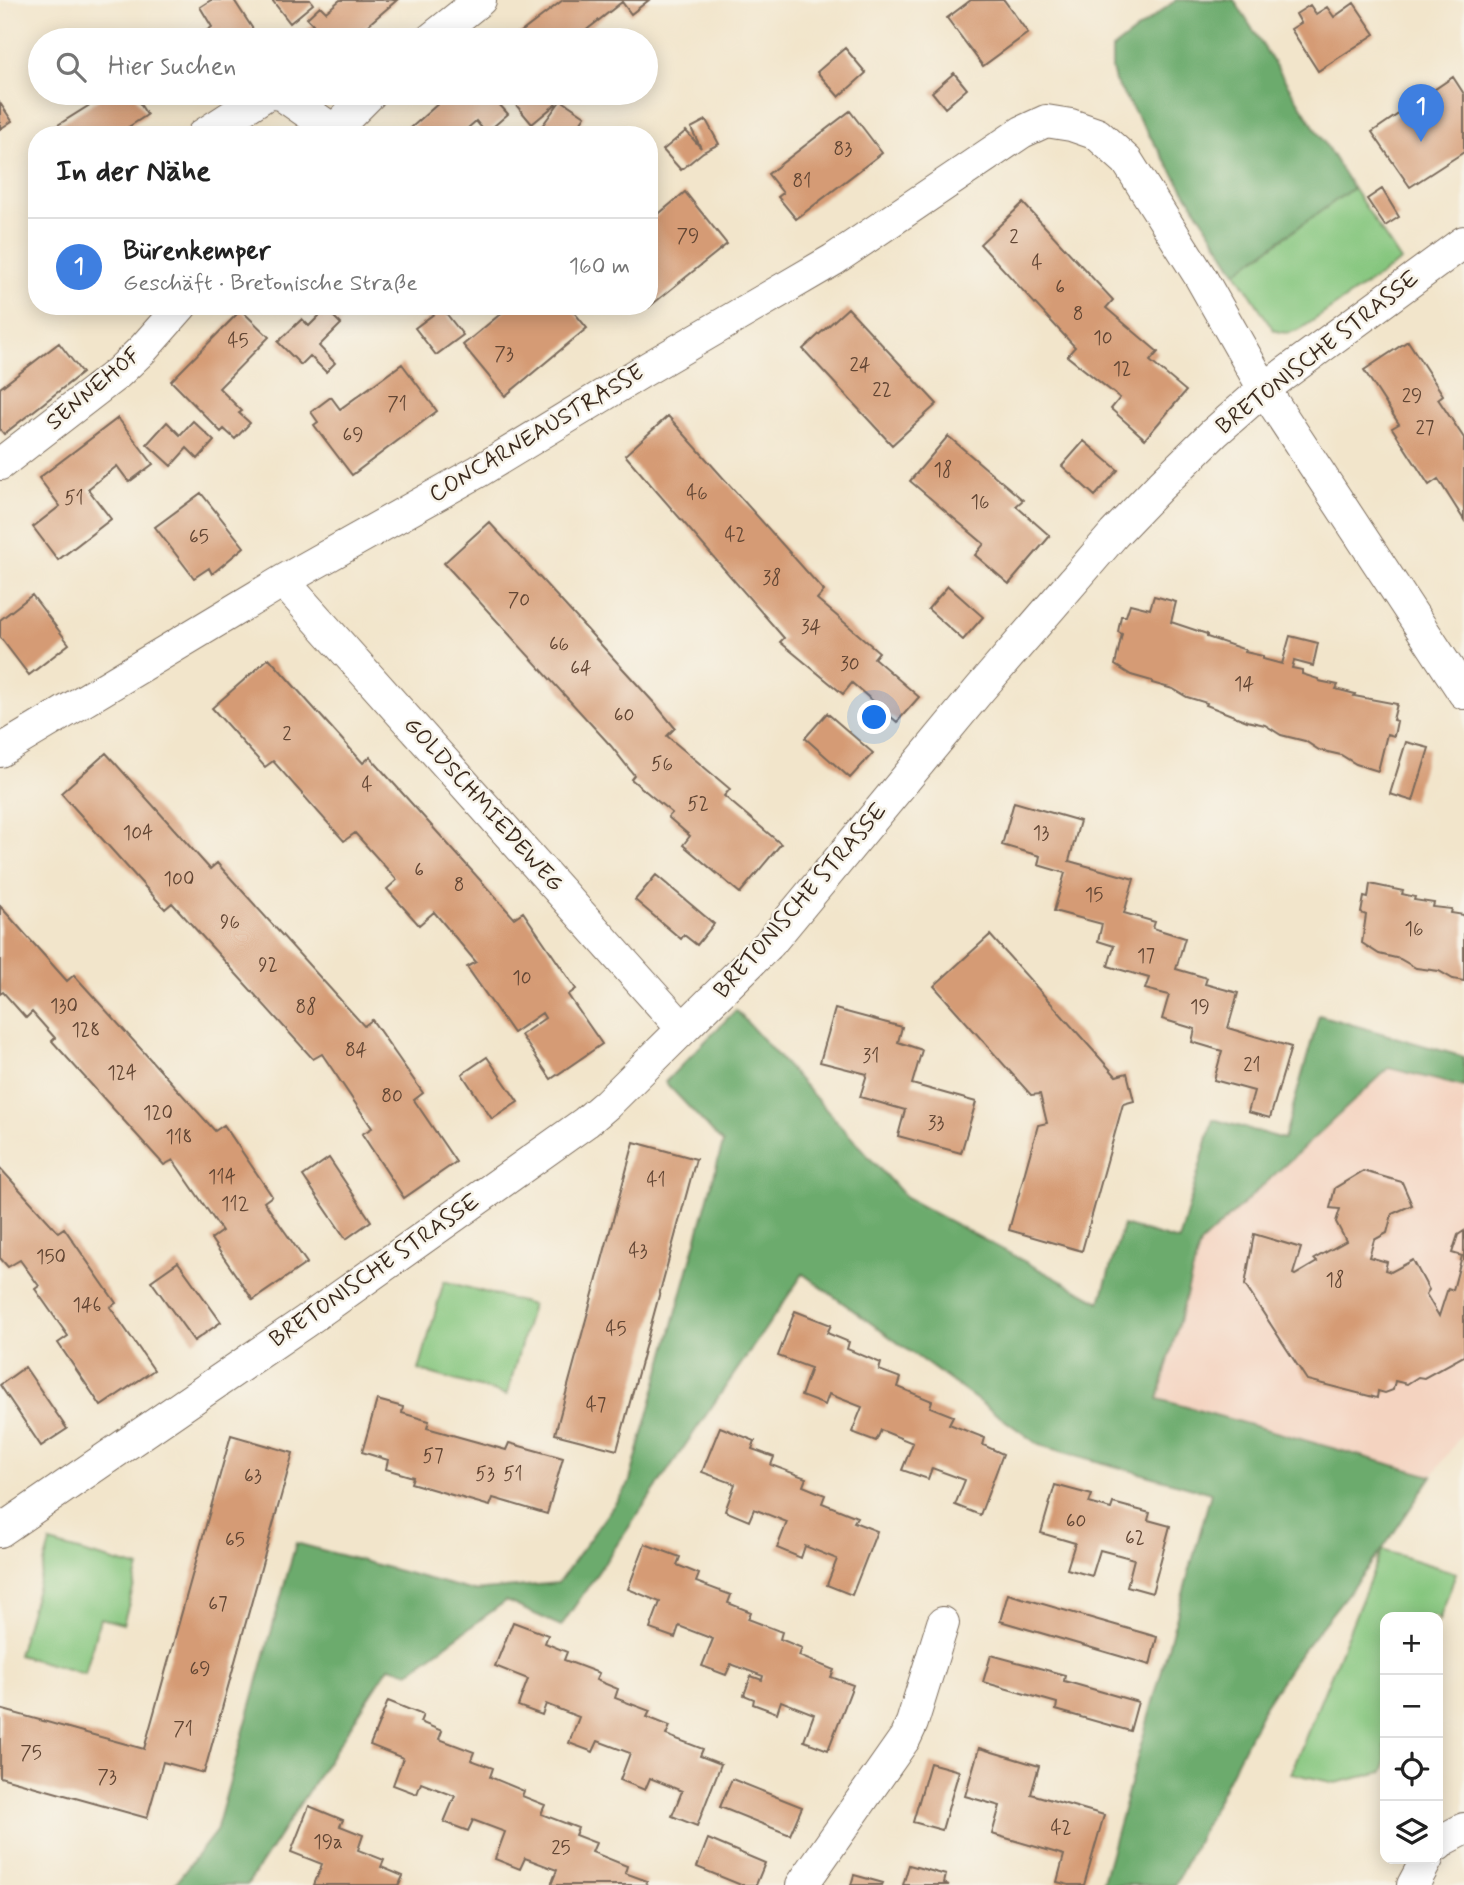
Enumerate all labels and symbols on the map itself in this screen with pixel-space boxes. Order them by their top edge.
pin: 1 [1398,84,1444,142]
house number: 83 [834,137,852,162]
house number: 81 [793,169,811,194]
house number: 79 [677,224,699,249]
house number: 2 [1009,225,1019,250]
house number: 4 [1031,251,1043,276]
street label: BRETONISCHE STRASSE [1210,264,1426,442]
house number: 6 [1055,275,1065,300]
house number: 8 [1073,302,1083,327]
house number: 10 [1093,326,1113,351]
house number: 45 [227,329,249,354]
street label: SENNEHOF [40,340,148,438]
house number: 73 [494,342,514,367]
house number: 24 [850,353,870,378]
house number: 12 [1113,357,1131,382]
street label: CONCARNEAUSTRASSE [424,358,650,510]
house number: 22 [872,378,892,403]
house number: 29 [1402,384,1422,409]
house number: 71 [387,392,407,417]
house number: 27 [1416,416,1434,441]
house number: 69 [342,423,364,448]
house number: 18 [934,458,952,483]
house number: 46 [686,481,708,506]
house number: 51 [64,486,84,511]
house number: 16 [970,490,990,515]
house number: 42 [724,523,746,548]
house number: 65 [189,525,209,550]
house number: 38 [762,566,782,591]
house number: 70 [508,588,530,613]
house number: 34 [801,615,821,640]
house number: 66 [549,632,569,657]
house number: 30 [840,652,860,677]
house number: 64 [570,656,592,681]
house number: 14 [1234,672,1254,697]
your location [857,700,891,734]
house number: 60 [614,703,634,728]
street label: GOLDSCHMIEDEWEG [396,711,570,899]
house number: 2 [282,722,292,747]
house number: 56 [651,752,673,777]
house number: 4 [361,773,373,798]
house number: 52 [687,792,709,817]
street label: BRETONISCHE STRASSE [708,797,894,1005]
house number: 104 [123,821,153,846]
house number: 13 [1033,821,1049,846]
house number: 6 [414,858,424,883]
house number: 100 [164,867,194,892]
house number: 8 [454,873,464,898]
house number: 15 [1085,883,1103,908]
house number: 96 [220,910,240,935]
house number: 16 [1404,917,1424,942]
house number: 17 [1137,944,1155,969]
house number: 92 [258,953,278,978]
house number: 10 [512,966,532,991]
house number: 130 [50,994,78,1019]
house number: 88 [295,995,317,1020]
house number: 19 [1190,995,1210,1020]
house number: 128 [72,1018,100,1043]
house number: 84 [345,1038,367,1063]
house number: 31 [863,1044,879,1069]
house number: 21 [1243,1053,1261,1078]
house number: 124 [107,1061,137,1086]
house number: 80 [381,1084,403,1109]
house number: 120 [143,1101,173,1126]
house number: 33 [928,1111,944,1136]
house number: 118 [166,1125,192,1150]
house number: 114 [208,1165,236,1190]
house number: 41 [646,1168,666,1193]
street label: BRETONISCHE STRASSE [264,1187,486,1355]
house number: 112 [221,1192,249,1217]
house number: 43 [628,1239,648,1264]
house number: 150 [36,1245,66,1270]
house number: 18 [1326,1268,1344,1293]
house number: 146 [73,1293,101,1318]
house number: 45 [605,1317,627,1342]
house number: 47 [586,1393,606,1418]
house number: 57 [423,1444,443,1469]
house number: 53 [475,1462,495,1487]
house number: 51 [503,1462,523,1487]
house number: 63 [244,1464,262,1489]
house number: 60 [1066,1509,1086,1534]
house number: 62 [1125,1526,1145,1551]
house number: 65 [225,1528,245,1553]
house number: 67 [208,1592,228,1617]
house number: 69 [189,1657,211,1682]
house number: 71 [173,1717,193,1742]
house number: 75 [20,1741,42,1766]
house number: 73 [97,1765,117,1790]
house number: 42 [1050,1816,1072,1841]
house number: 19a [313,1830,343,1855]
house number: 25 [551,1836,571,1861]

